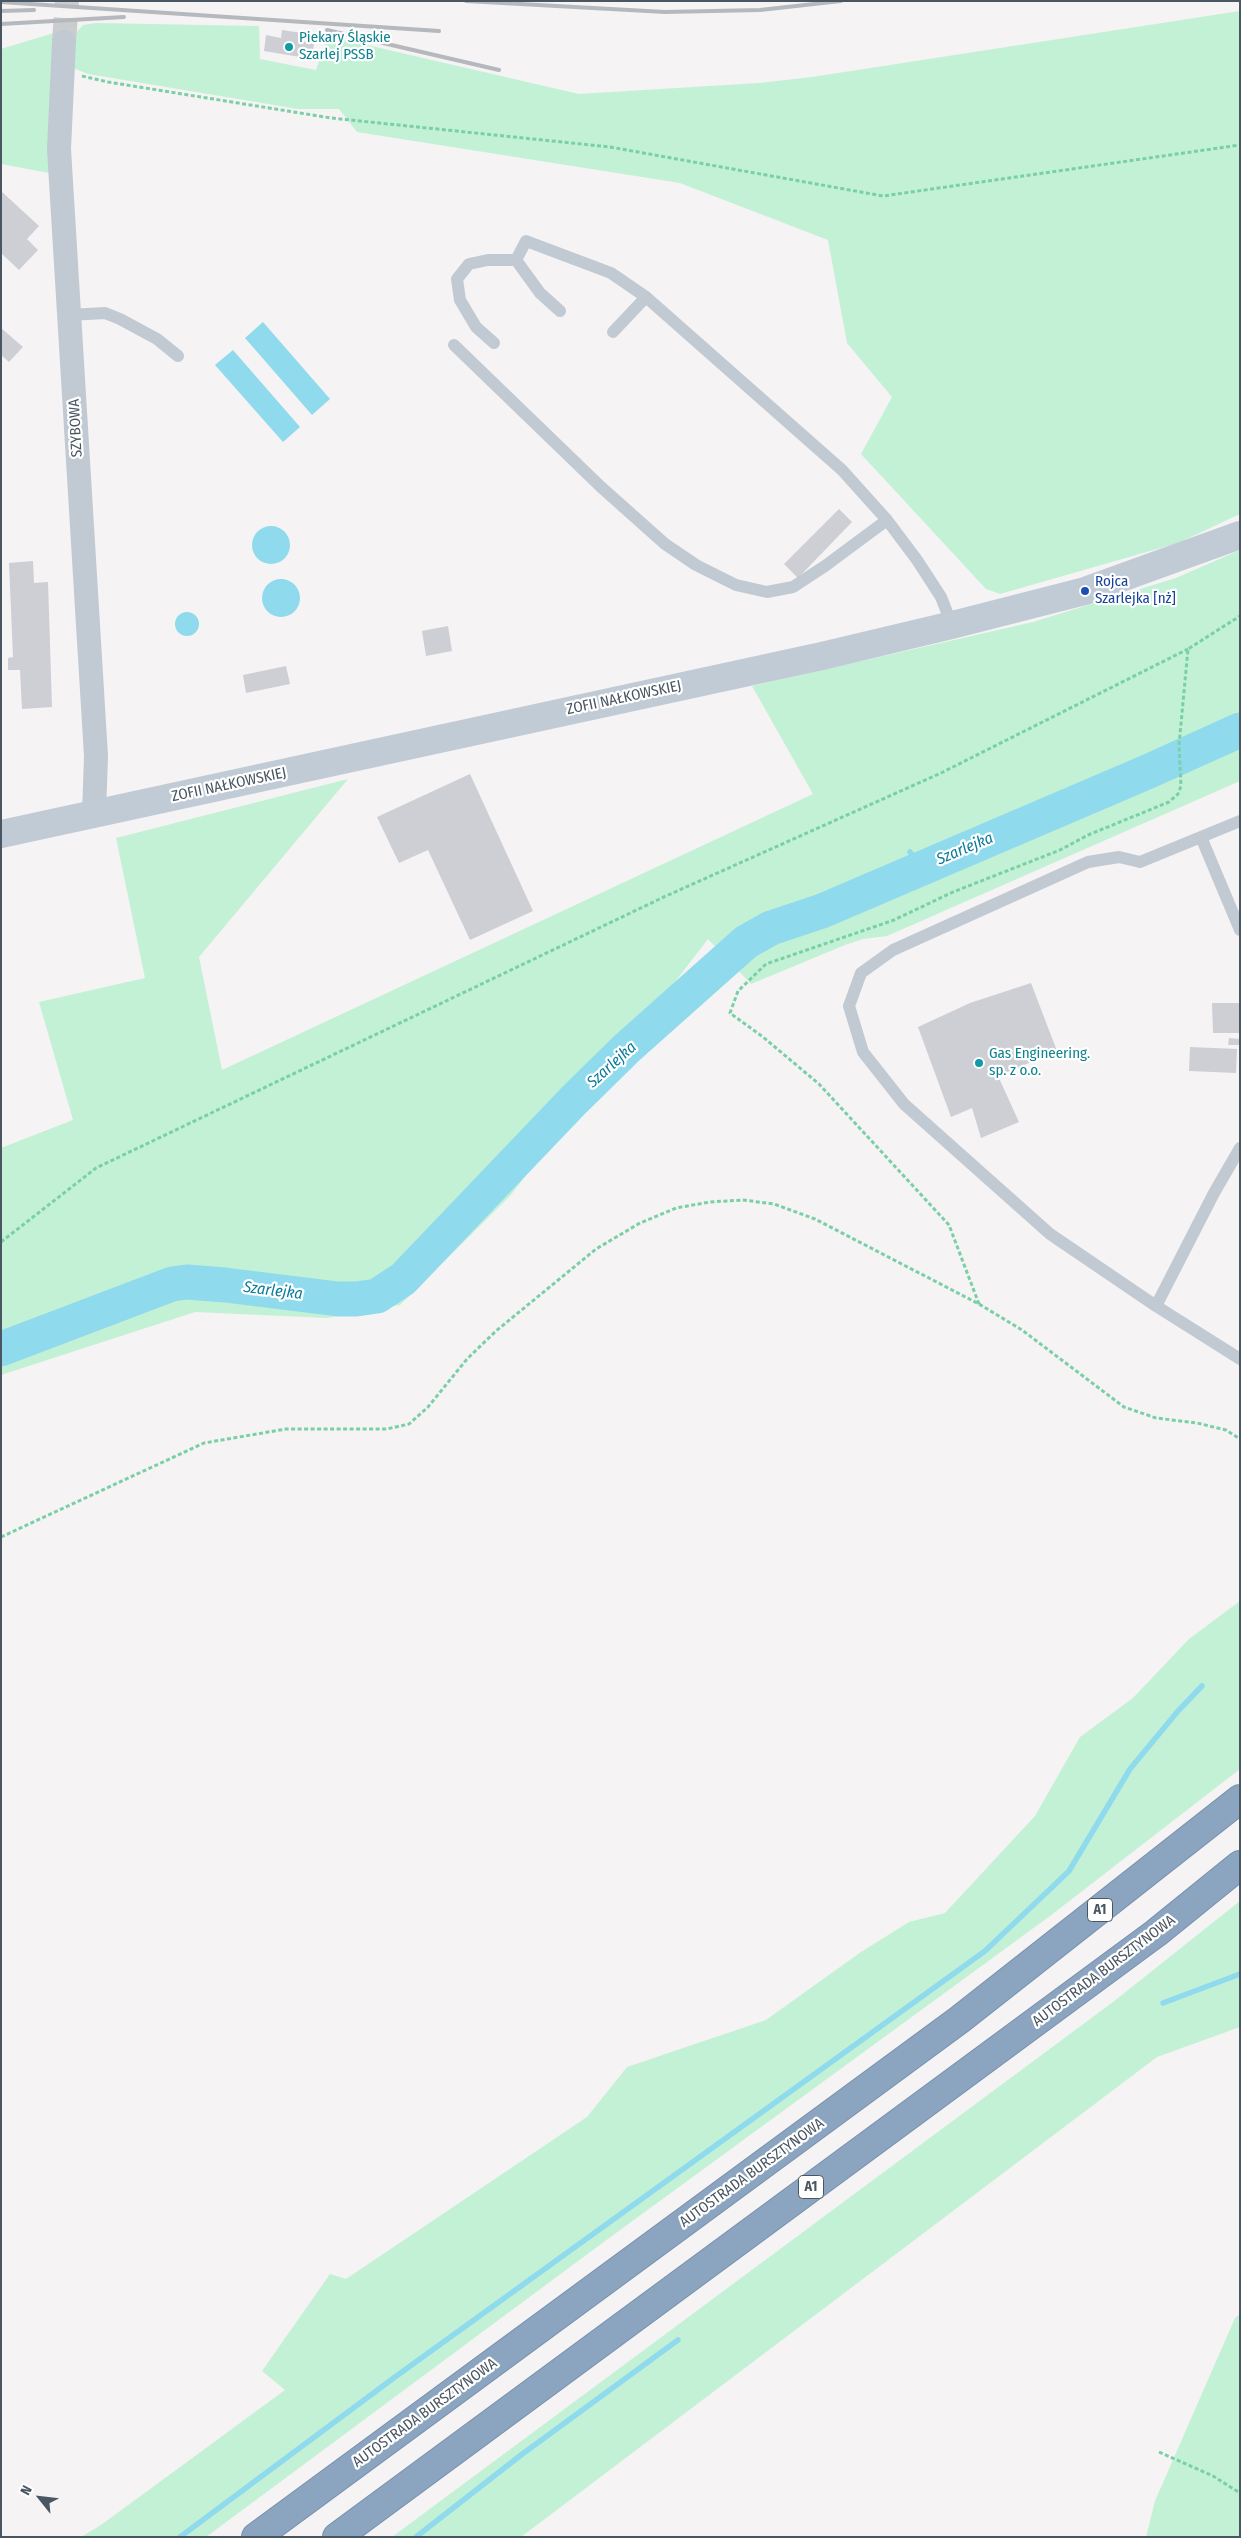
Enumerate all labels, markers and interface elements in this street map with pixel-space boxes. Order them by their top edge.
place label: Piekary Śląskie Szarlej PSSB [299,29,391,64]
marker: Piekary Śląskie Szarlej PSSB [283,41,295,53]
street label: SZYBOWA [65,398,87,458]
place label: Rojca Szarlejka [nż] [1095,573,1176,608]
marker: Rojca Szarlejka [nż] [1079,585,1091,597]
street label: ZOFII NAŁKOWSKIEJ [565,677,683,719]
street label: ZOFII NAŁKOWSKIEJ [170,764,288,806]
water label: Szarlejka [934,829,996,869]
water label: Szarlejka [583,1038,641,1092]
place label: Gas Engineering. sp. z o.o. [989,1045,1090,1080]
marker: Gas Engineering. sp. z o.o. [973,1057,985,1069]
water label: Szarlejka [242,1278,304,1304]
road number: A1 [1088,1898,1112,1922]
street label: AUTOSTRADA BURSZTYNOWA [1029,1911,1179,2031]
street label: AUTOSTRADA BURSZTYNOWA [676,2115,828,2231]
road number: A1 [798,2176,824,2198]
street label: AUTOSTRADA BURSZTYNOWA [349,2355,501,2471]
north arrow [15,2473,65,2523]
text: N [17,2483,36,2498]

